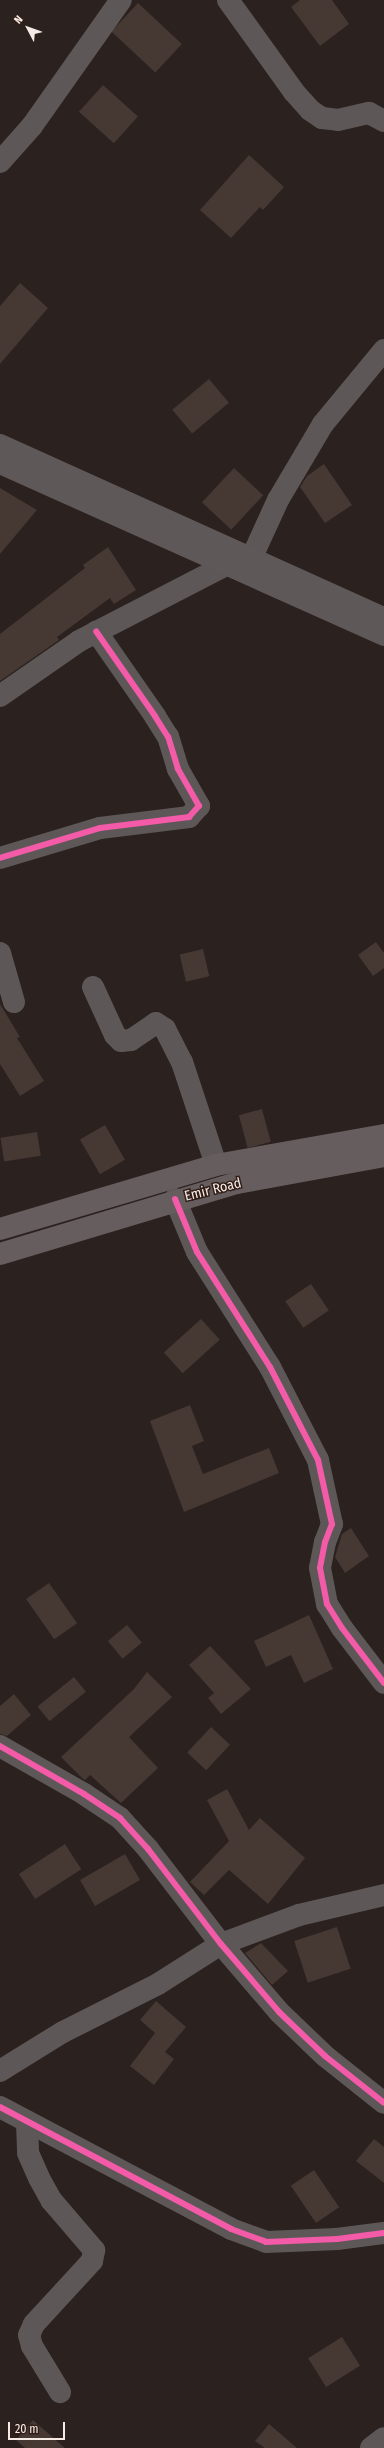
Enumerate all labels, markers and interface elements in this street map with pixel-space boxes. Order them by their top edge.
north arrow [8,8,48,48]
text: N [11,13,26,27]
street label: Emir Road [183,1175,243,1205]
scale bar [10,2414,67,2440]
text: 20 m [15,2422,39,2436]

